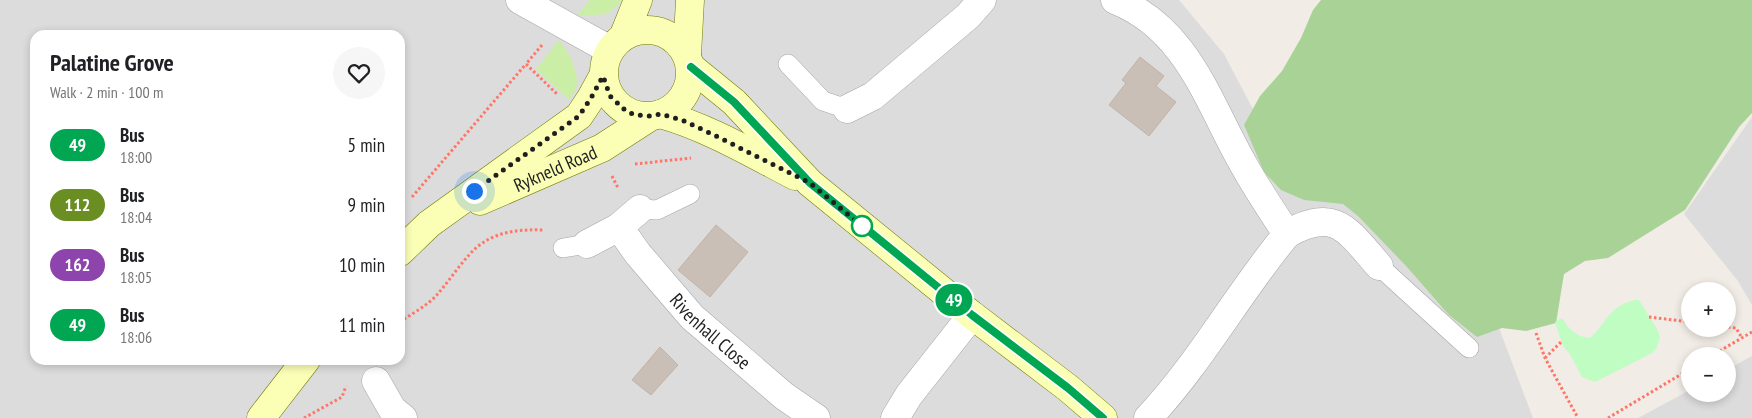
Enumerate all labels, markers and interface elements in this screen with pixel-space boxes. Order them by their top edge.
text: Palatine Grove [50,47,174,78]
button: heart [333,47,385,99]
text: Walk · 2 min · 100 m [50,82,163,102]
text: Bus [120,123,144,147]
text: 49 [69,133,86,156]
text: 5 min [348,133,385,157]
street label: Rykneld Road [510,140,601,197]
text: 18:00 [120,147,152,167]
your location [462,179,487,204]
text: Bus [120,183,144,207]
text: 112 [65,193,90,216]
text: 9 min [348,193,385,217]
text: 18:04 [120,207,152,227]
unlabelled marker [851,215,873,237]
text: Bus [120,243,144,267]
text: 162 [65,253,90,276]
text: 10 min [339,253,385,277]
text: 18:05 [120,267,152,287]
map controls [1681,282,1736,402]
button: + [1681,282,1736,337]
line badge: 49 [932,284,976,316]
street label: Rivenhall Close [665,288,756,374]
text: 49 [945,288,963,311]
text: Bus [120,303,144,327]
text: 49 [69,313,86,336]
text: 11 min [339,313,385,337]
text: 18:06 [120,327,152,347]
button: − [1681,347,1736,402]

